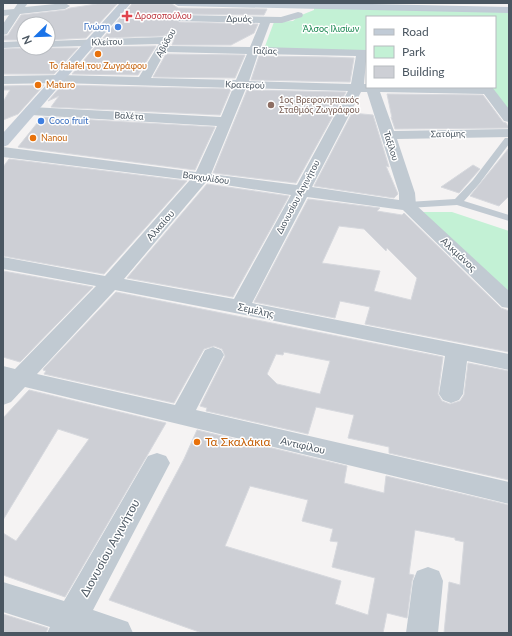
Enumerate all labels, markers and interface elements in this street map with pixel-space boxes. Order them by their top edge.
place label: Δροσοπούλου [135,10,192,21]
marker: Δροσοπούλου [122,11,132,21]
street label: Δρυός [226,13,253,24]
north arrow [16,16,56,56]
legend [366,16,496,88]
place label: Γνώση [84,21,110,32]
marker: Γνώση [113,22,123,32]
park label: Άλσος Ιλισίων [303,23,360,34]
text: Road [402,24,429,39]
street label: Αβύδου [153,26,178,59]
text: N [19,34,34,47]
street label: Κλείτου [91,35,123,48]
text: Park [402,44,426,59]
street label: Γαζίας [253,45,278,56]
marker: Το falafel του Ζωγράφου [93,49,103,59]
place label: Το falafel του Ζωγράφου [49,60,147,71]
text: Building [402,64,445,79]
street label: Κρατερού [225,78,265,91]
place label: Maturo [46,79,75,90]
marker: Maturo [33,80,43,90]
place label: 1ος Βρεφονηπιακός Σταθμός Ζωγράφου [279,94,360,115]
marker: 1ος Βρεφονηπιακός Σταθμός Ζωγράφου [266,100,276,110]
street label: Βαλέτα [114,109,145,122]
place label: Coco fruit [49,115,89,126]
marker: Coco fruit [36,116,46,126]
street label: Σατόμης [431,128,466,139]
street label: Ταξίλου [382,130,401,162]
place label: Nanou [41,132,67,143]
marker: Nanou [28,133,38,143]
street label: Διονυσίου Αιγινήτου [273,158,322,236]
street label: Βακχυλίδου [182,169,230,186]
street label: Αλκαίου [143,207,177,243]
street label: Αλκμάνος [439,234,480,274]
street label: Σεμέλης [237,300,276,320]
place label: Τα Σκαλάκια [205,434,272,449]
street label: Αντιφίλου [280,434,326,456]
marker: Τα Σκαλάκια [192,437,202,447]
street label: Διονυσίου Αιγινήτου [76,496,143,599]

